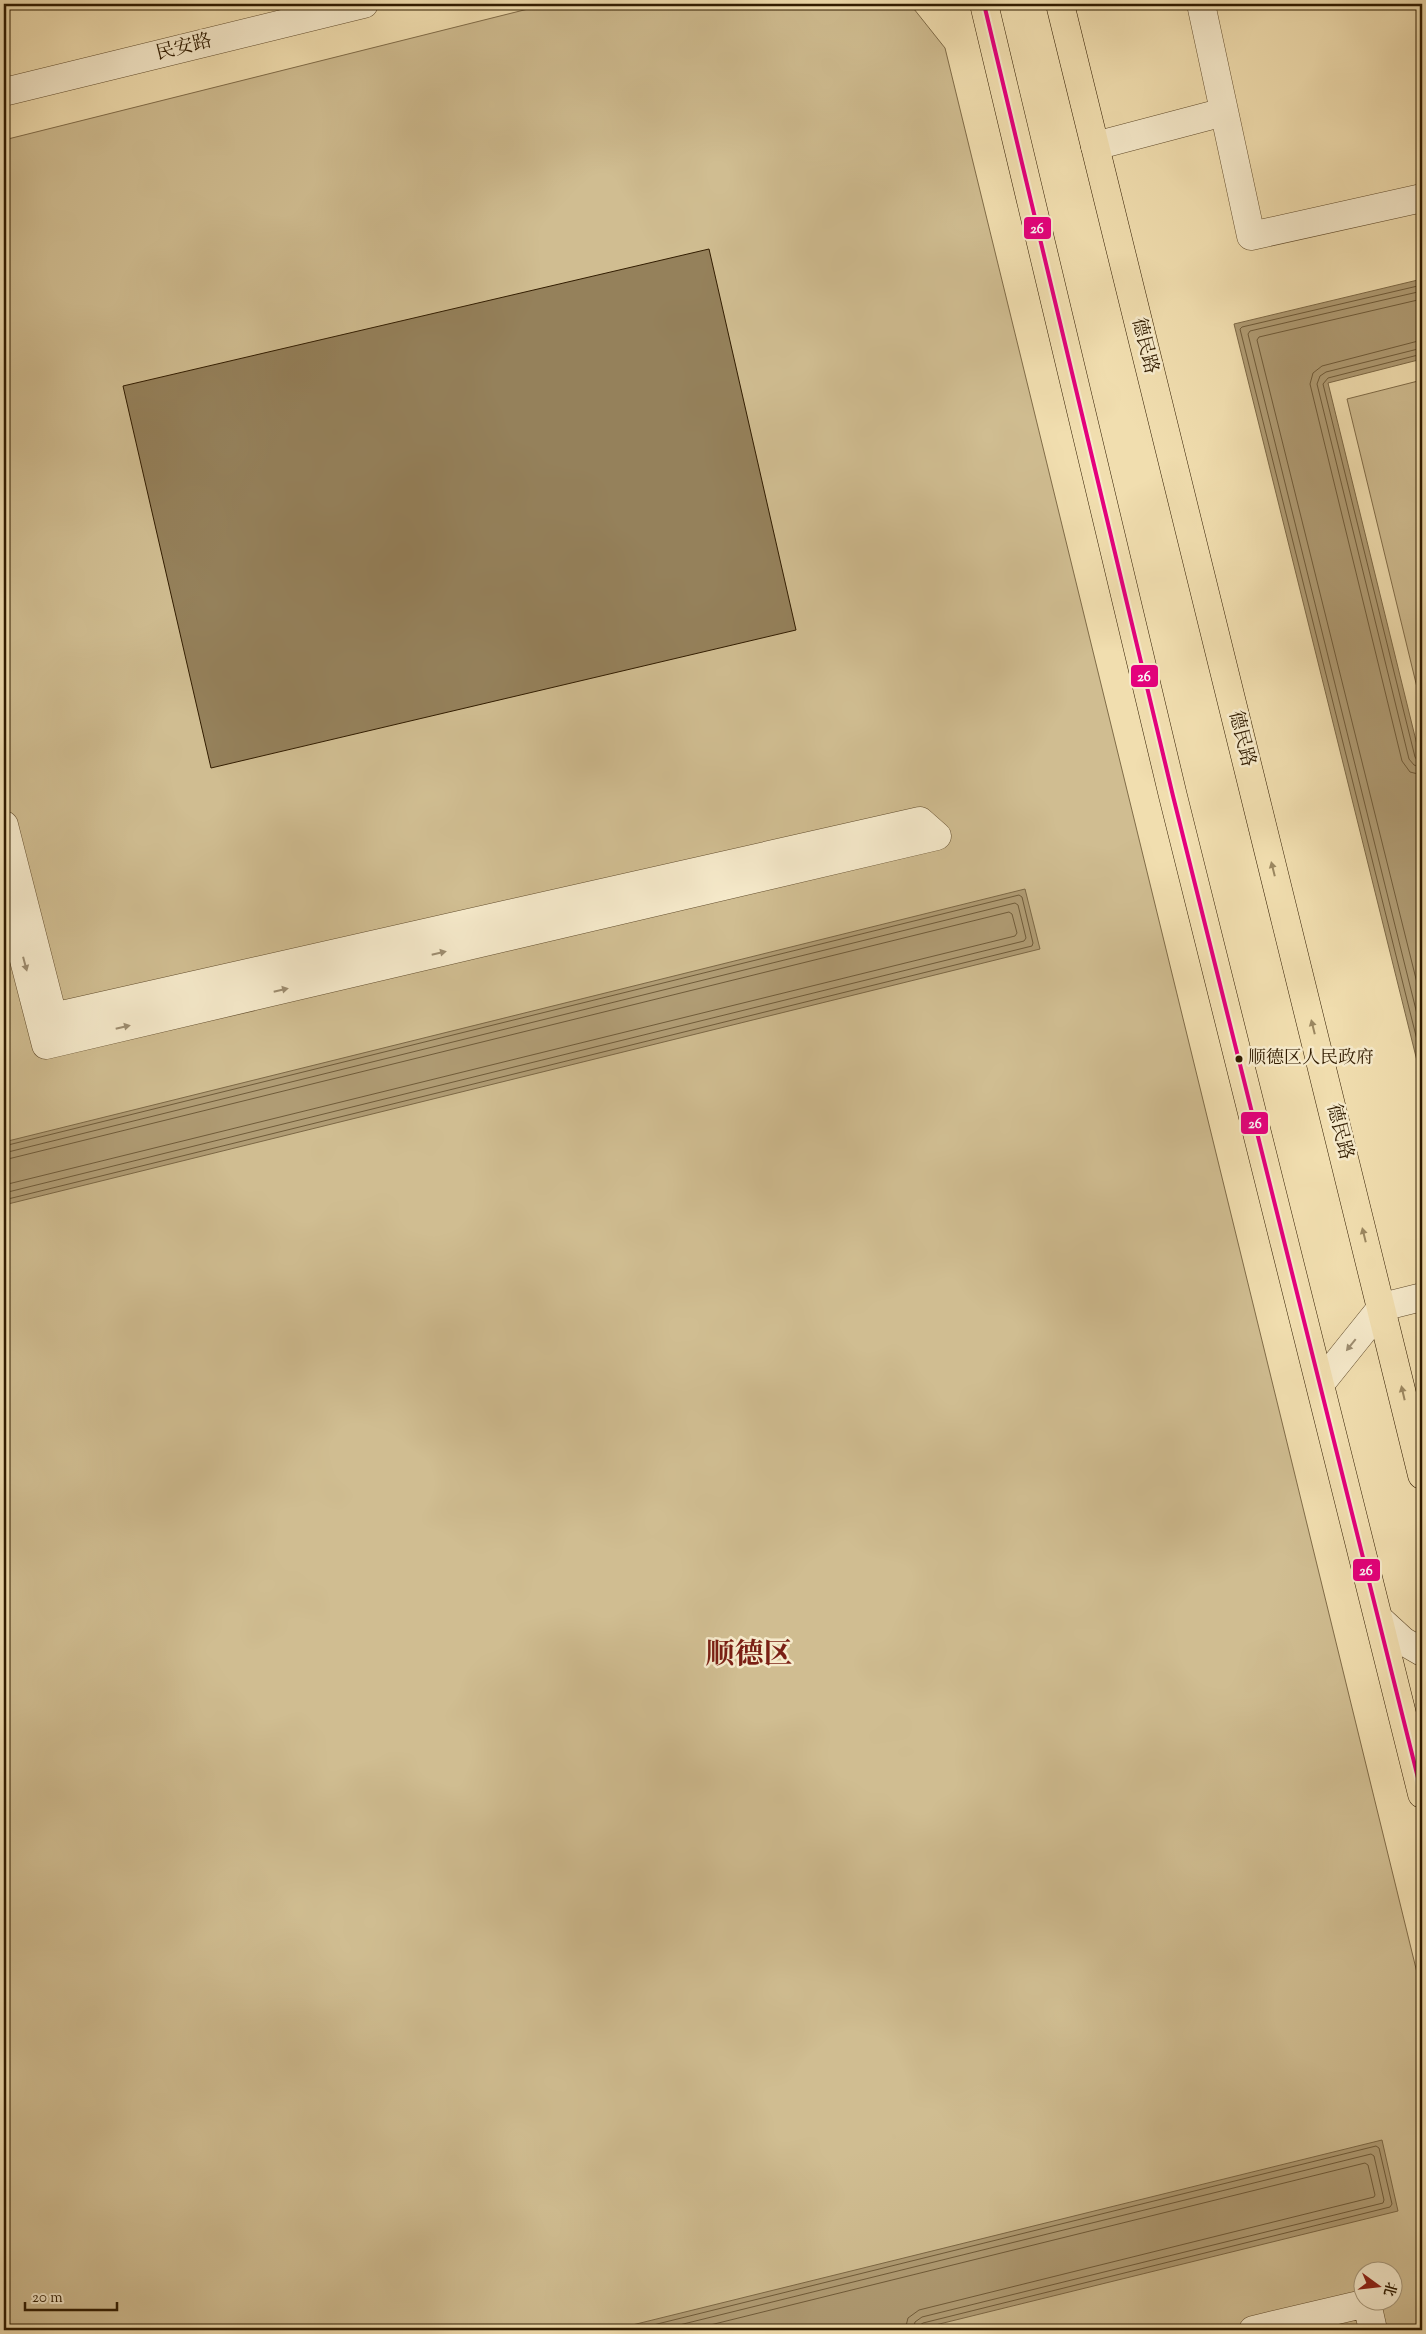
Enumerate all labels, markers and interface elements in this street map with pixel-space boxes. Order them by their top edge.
street label: 民安路 [153,28,215,68]
line badge: 26 [1023,216,1052,240]
text: 26 [1030,220,1044,240]
street label: 德民路 [1124,315,1164,377]
line badge: 26 [1130,664,1159,688]
text: 26 [1137,668,1151,688]
street label: 德民路 [1221,708,1261,770]
one-way arrow [1269,862,1277,877]
one-way arrow [432,949,447,957]
one-way arrow [21,957,29,972]
one-way arrow [273,986,288,994]
one-way arrow [1308,1019,1316,1034]
one-way arrow [115,1023,130,1031]
place label: 顺德区人民政府 [1248,1046,1374,1072]
marker: 顺德区人民政府 [1234,1054,1244,1064]
street label: 德民路 [1319,1101,1359,1163]
line badge: 26 [1240,1111,1269,1135]
text: 26 [1248,1115,1262,1135]
one-way arrow [1360,1228,1368,1243]
one-way arrow [1346,1338,1357,1351]
one-way arrow [1399,1386,1407,1401]
line badge: 26 [1352,1558,1381,1582]
text: 26 [1359,1562,1373,1582]
district label: 顺德区 [705,1635,793,1677]
north arrow [1354,2262,1404,2312]
scale bar [25,2279,118,2311]
text: 北 [1377,2279,1400,2298]
text: 20 m [32,2288,63,2309]

